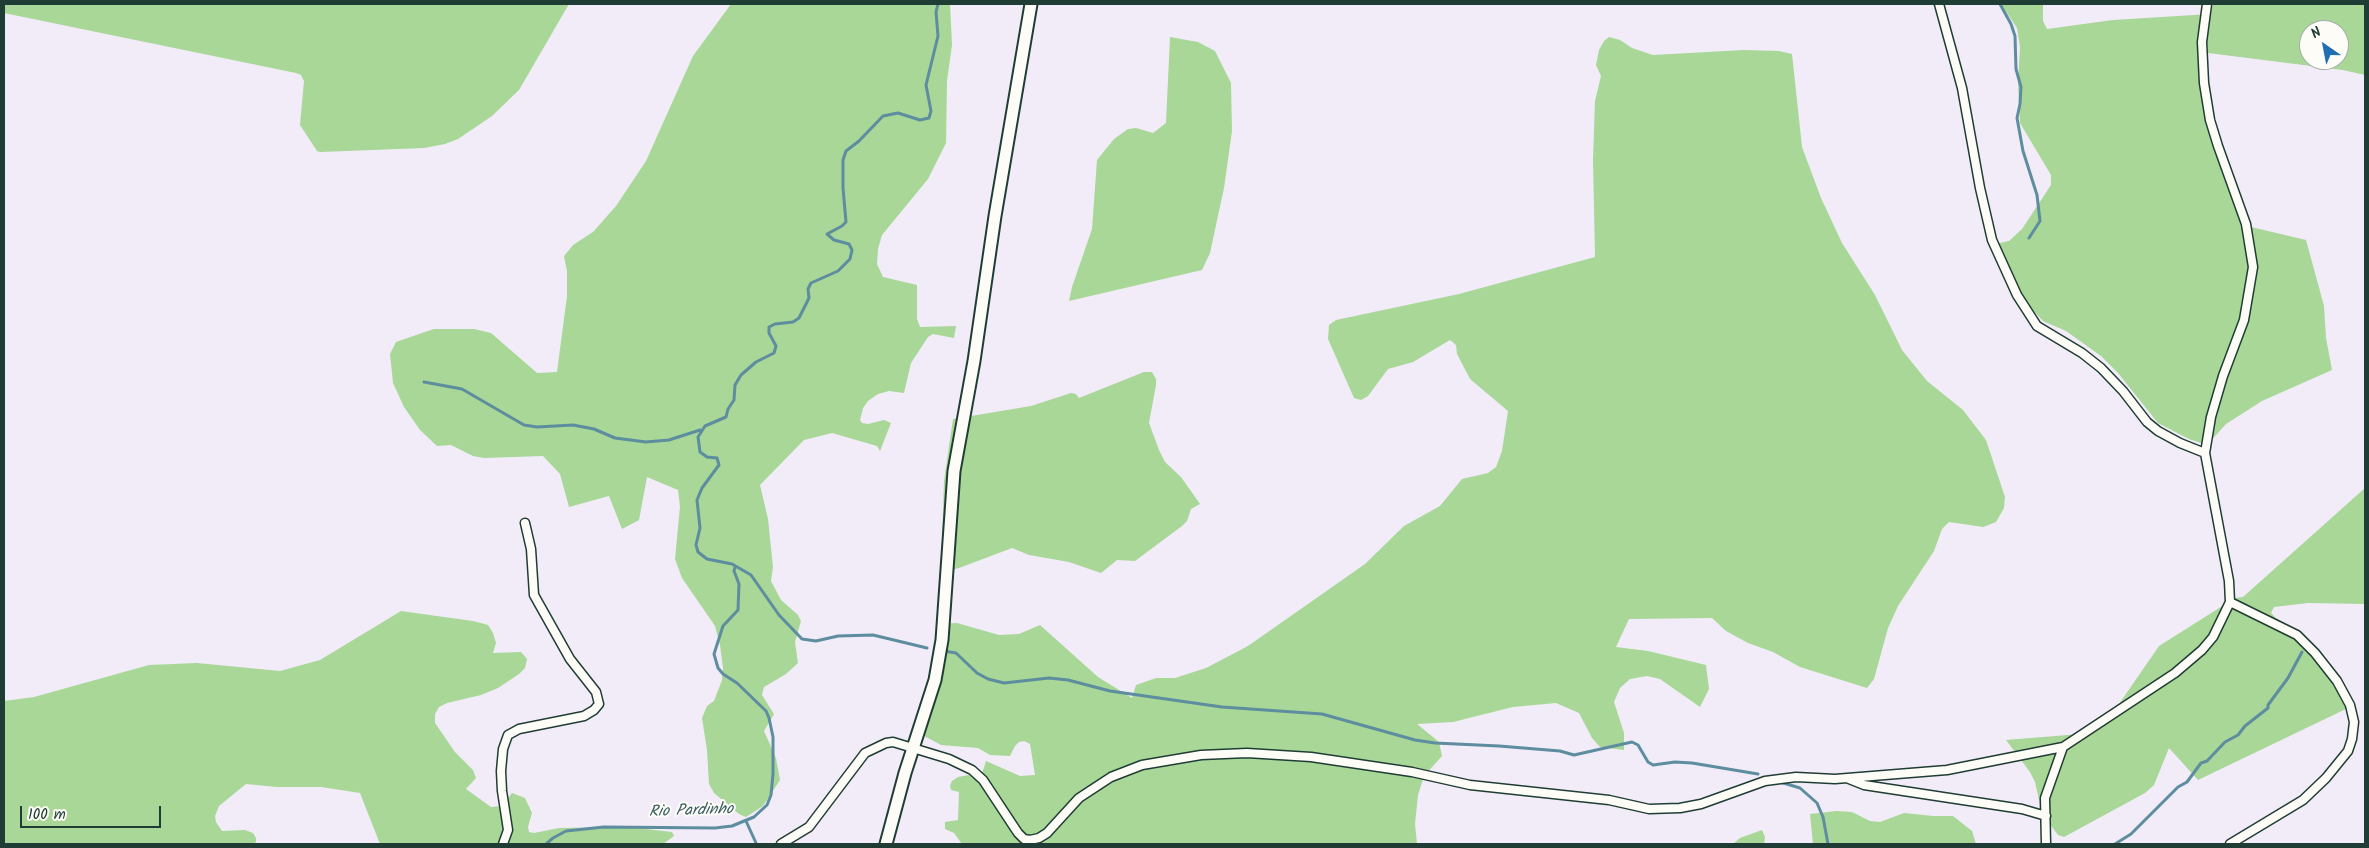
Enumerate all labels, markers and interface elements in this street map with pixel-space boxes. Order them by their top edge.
north arrow [2299,20,2349,70]
text: N [2307,22,2326,45]
scale bar [22,796,164,828]
water label: Rio Pardinho [648,801,734,823]
text: 100 m [28,803,66,827]

